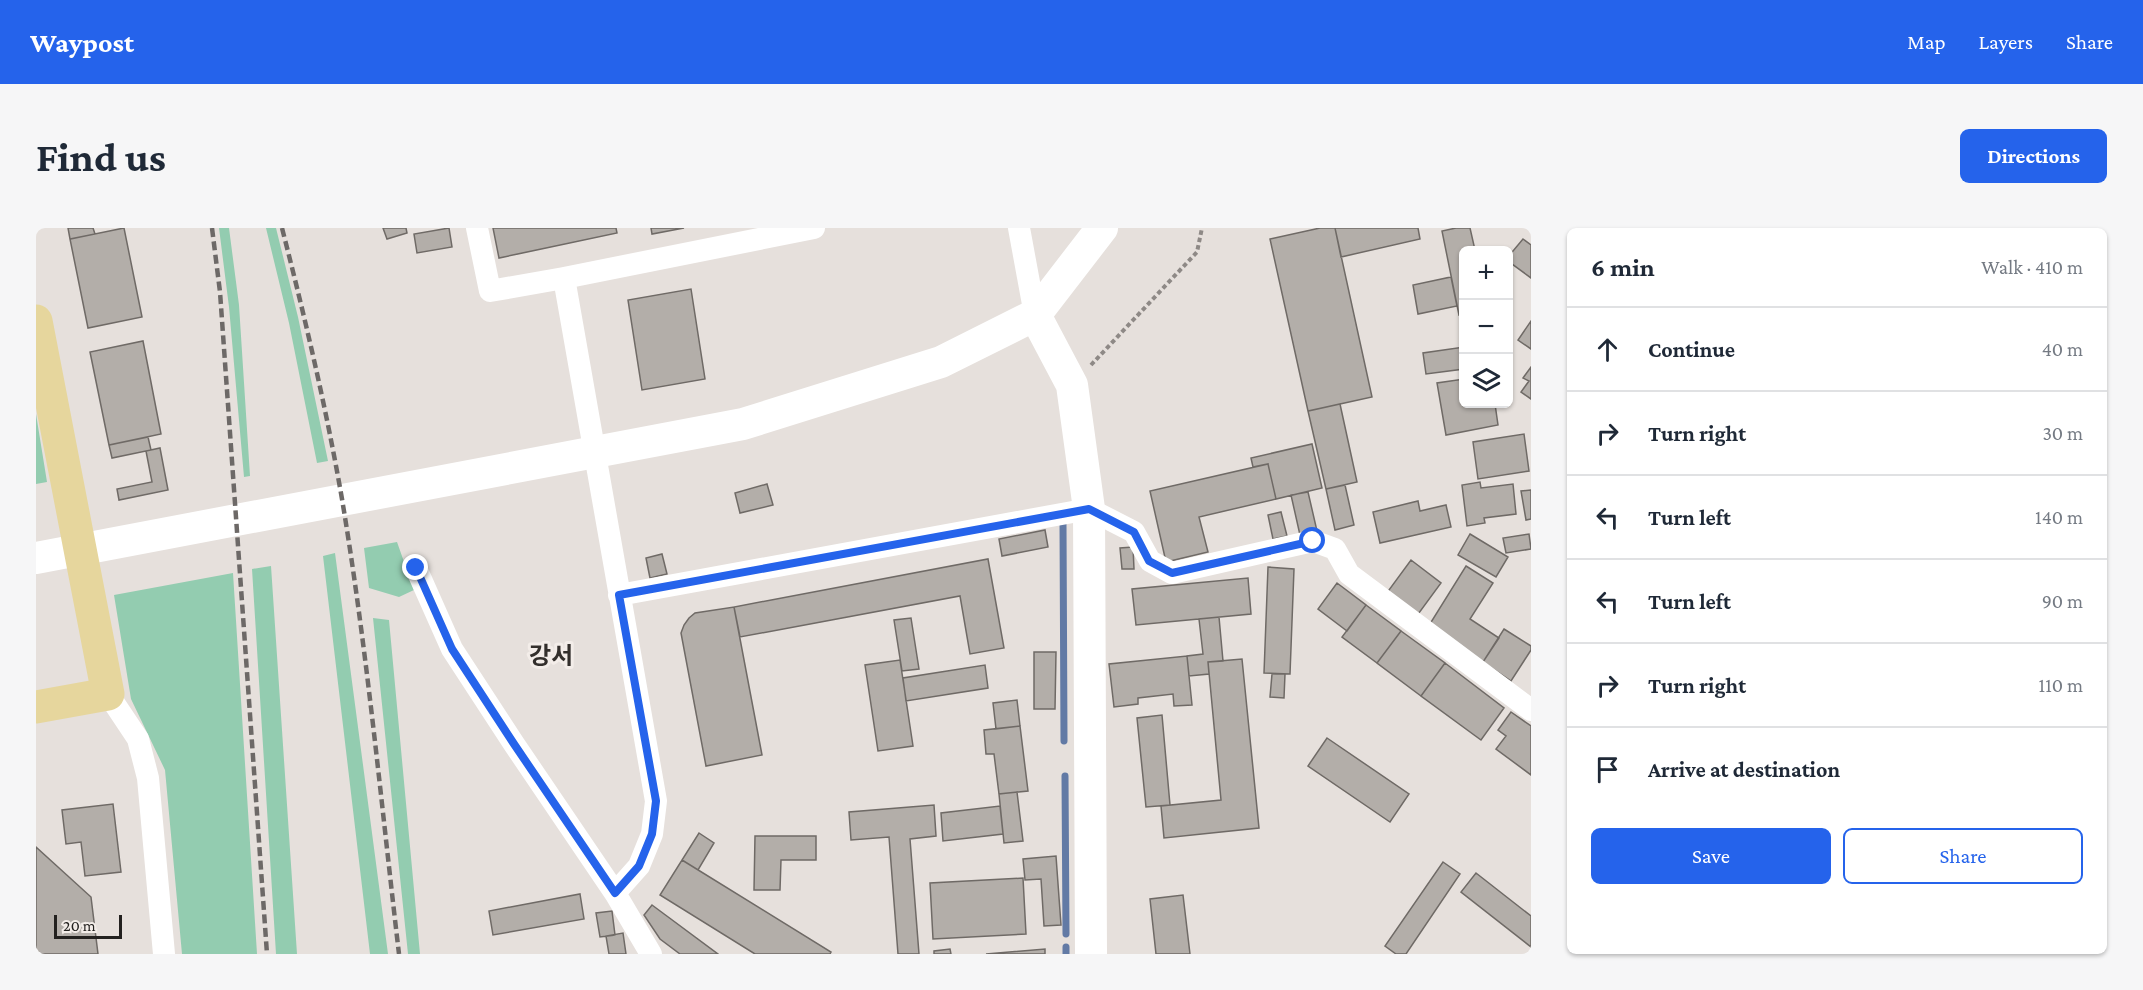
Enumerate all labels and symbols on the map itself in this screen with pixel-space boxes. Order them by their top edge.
route start [1299,527,1325,553]
route end [402,554,428,580]
district label: 강서 [529,642,573,669]
scale bar [54,912,122,940]

